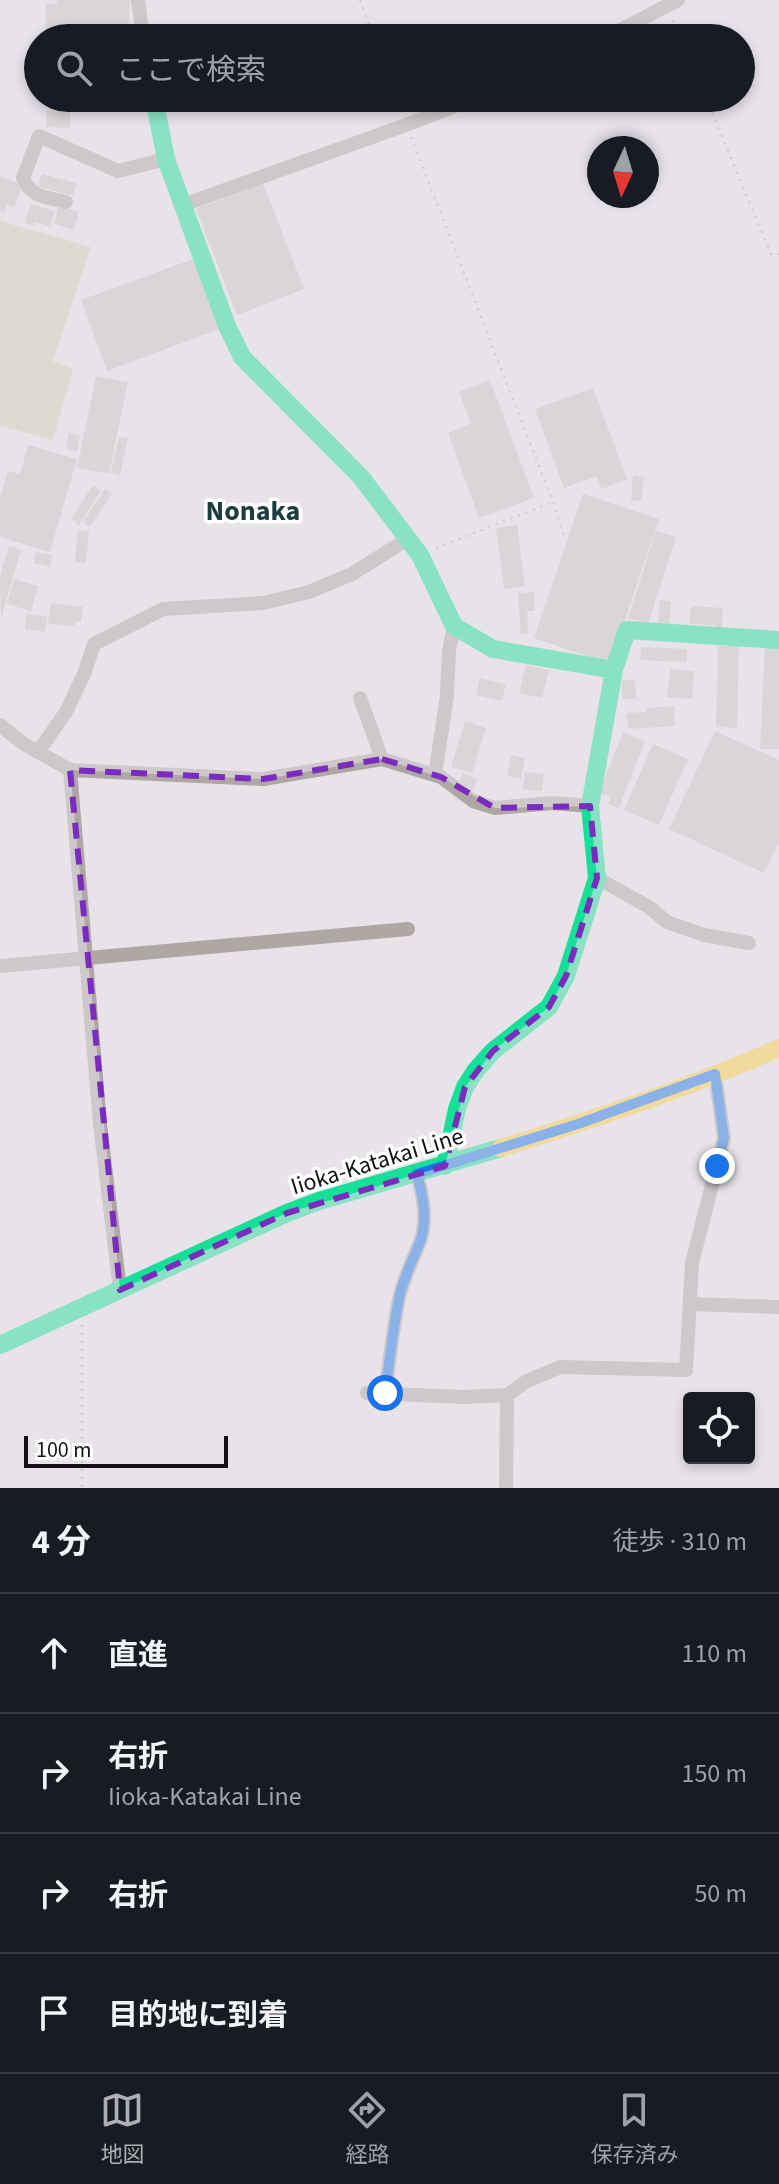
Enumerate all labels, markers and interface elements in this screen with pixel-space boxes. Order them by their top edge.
search box [24,24,755,112]
icon: search [52,46,96,90]
text: ここで検索 [116,49,266,92]
north arrow [587,136,659,208]
district label: Nonaka [206,491,300,531]
street label: Iioka-Katakai Line [287,1119,468,1204]
route end [699,1148,735,1184]
route start [367,1375,403,1411]
map controls [683,1392,755,1464]
button: locate [683,1392,755,1464]
scale bar [24,1432,228,1468]
text: 100 m [36,1434,91,1466]
text: 4 分 [32,1518,91,1567]
text: 徒歩 · 310 m [613,1523,747,1560]
icon: ahead [32,1631,76,1675]
text: 直進 [108,1634,168,1677]
text: 110 m [681,1635,747,1672]
text: 右折 [108,1735,168,1778]
icon: right [32,1751,76,1795]
text: 150 m [681,1755,747,1792]
text: Iioka-Katakai Line [108,1778,302,1815]
icon: right [32,1871,76,1915]
text: 右折 [108,1874,168,1917]
text: 50 m [694,1875,747,1912]
icon: arrive [32,1991,76,2035]
text: 目的地に到着 [108,1994,288,2037]
tab: 地図 [100,2088,145,2171]
tab: 経路 [345,2088,390,2171]
tab: 保存済み [590,2088,679,2171]

